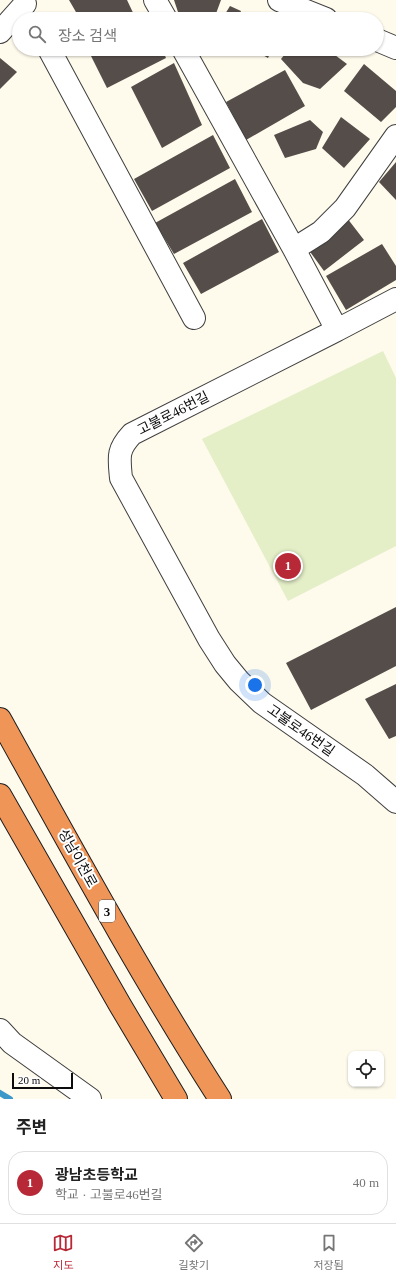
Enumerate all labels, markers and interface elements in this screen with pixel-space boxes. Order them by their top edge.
search box [12,12,384,56]
icon: search [26,23,48,45]
text: 장소 검색 [58,28,117,44]
street label: 고불로46번길 [135,389,212,438]
pin: 1 [275,551,301,581]
your location [245,675,265,695]
street label: 고불로46번길 [264,702,337,759]
street label: 성남이천로 [55,826,101,890]
road number: 3 [99,900,115,922]
map controls [348,1051,384,1087]
button: locate [348,1051,384,1087]
scale bar [12,1071,73,1090]
text: 20 m [18,1074,40,1086]
text: 주변 [16,1118,47,1137]
text: 광남초등학교 [55,1167,138,1183]
text: 1 [27,1175,33,1190]
text: 40 m [353,1175,379,1190]
text: 학교 · 고불로46번길 [55,1187,163,1202]
tab: 지도 [52,1232,74,1272]
tab: 길찾기 [179,1232,209,1272]
tab: 저장됨 [313,1232,344,1272]

